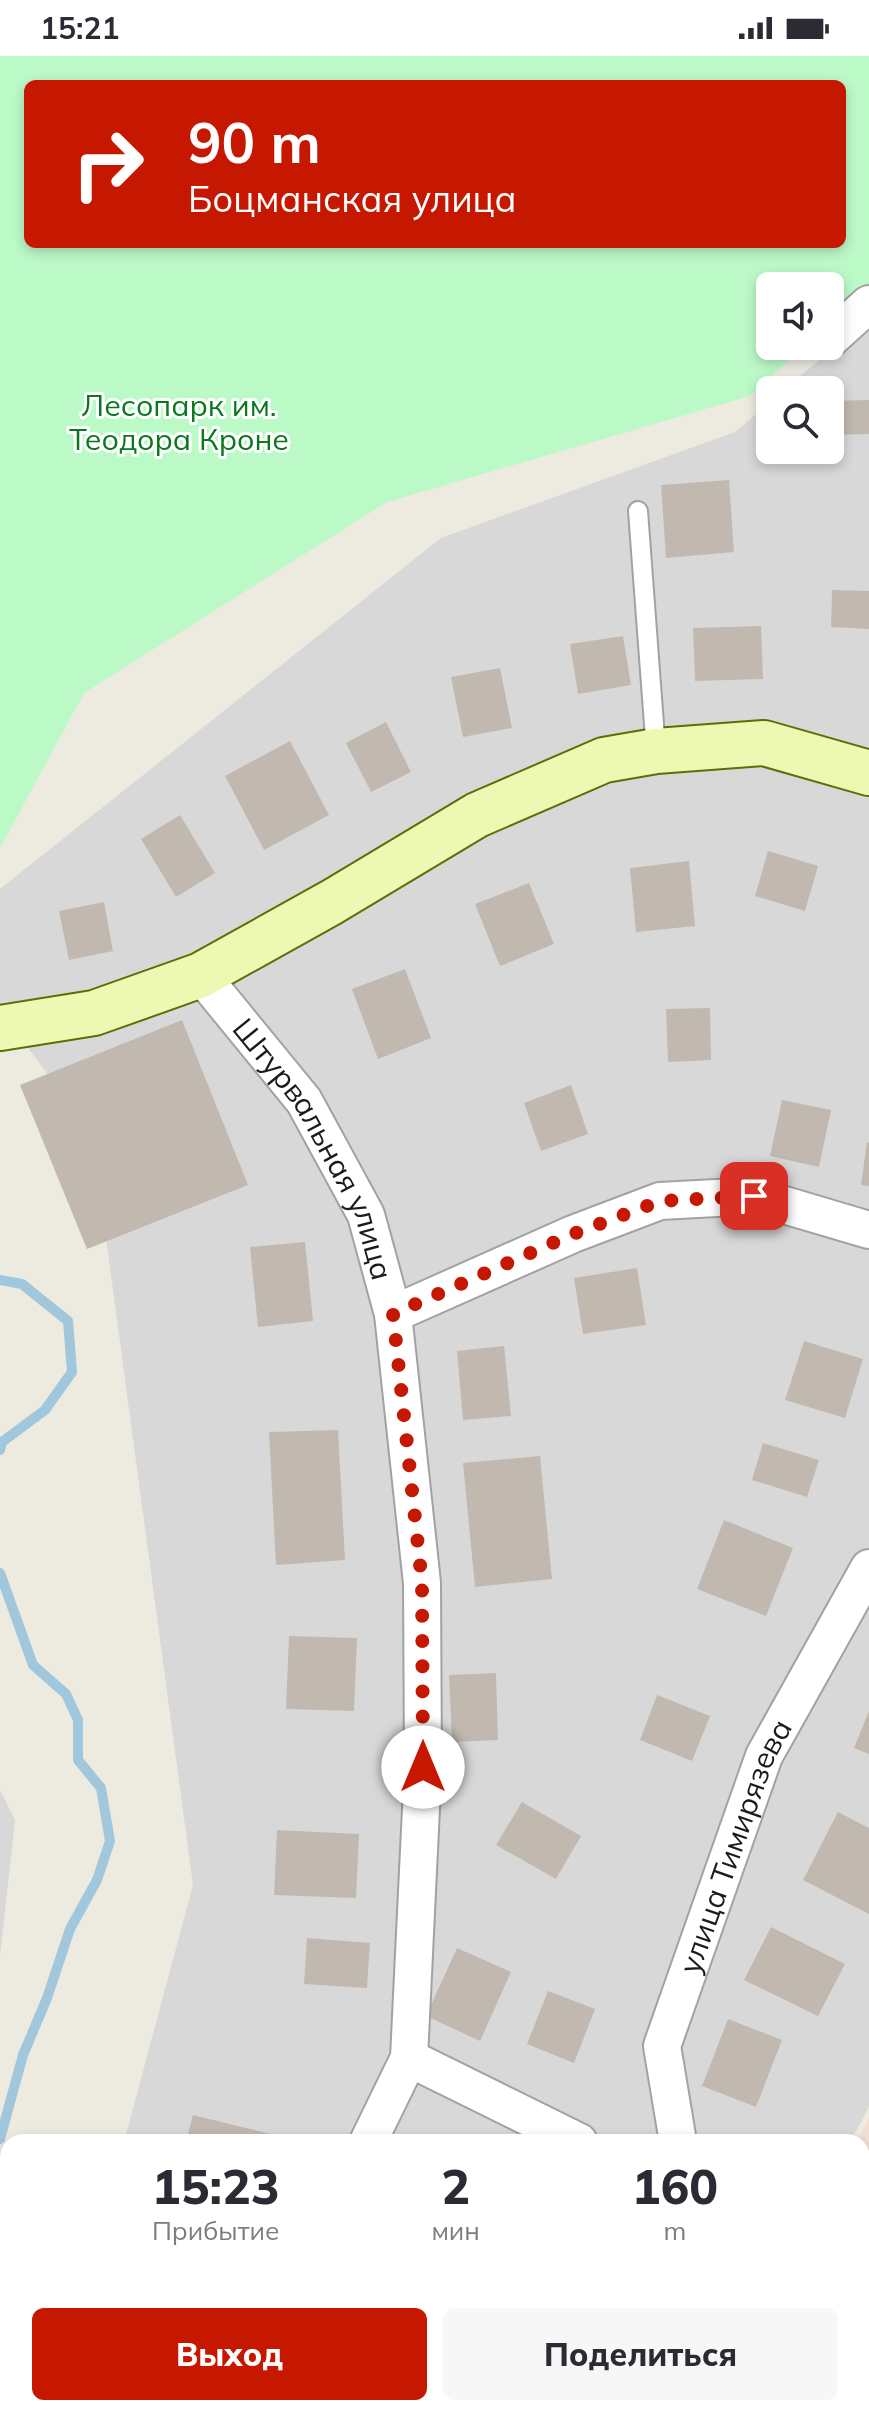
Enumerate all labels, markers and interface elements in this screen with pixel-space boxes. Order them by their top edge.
text: 15:21 [40,9,119,47]
text: 90 m [188,107,321,177]
icon: right [56,112,160,216]
text: Боцманская улица [188,176,517,221]
map controls [756,272,844,464]
button: sound [756,272,844,360]
button: search [756,376,844,464]
park label: Лесопарк им. Теодора Кроне [69,386,289,458]
street label: Штурвальная улица [225,1010,402,1284]
pin [720,1162,788,1230]
icon: arrive [732,1174,776,1218]
street label: улица Тимирязева [670,1712,800,1978]
position arrow [381,1725,465,1809]
text: 15:23 [152,2156,280,2216]
text: 2 [441,2156,470,2216]
text: 160 [632,2156,718,2216]
text: Прибытие [152,2214,279,2247]
text: мин [431,2214,480,2247]
text: m [664,2214,686,2247]
button: Выход [32,2308,427,2400]
button: Поделиться [443,2308,838,2400]

